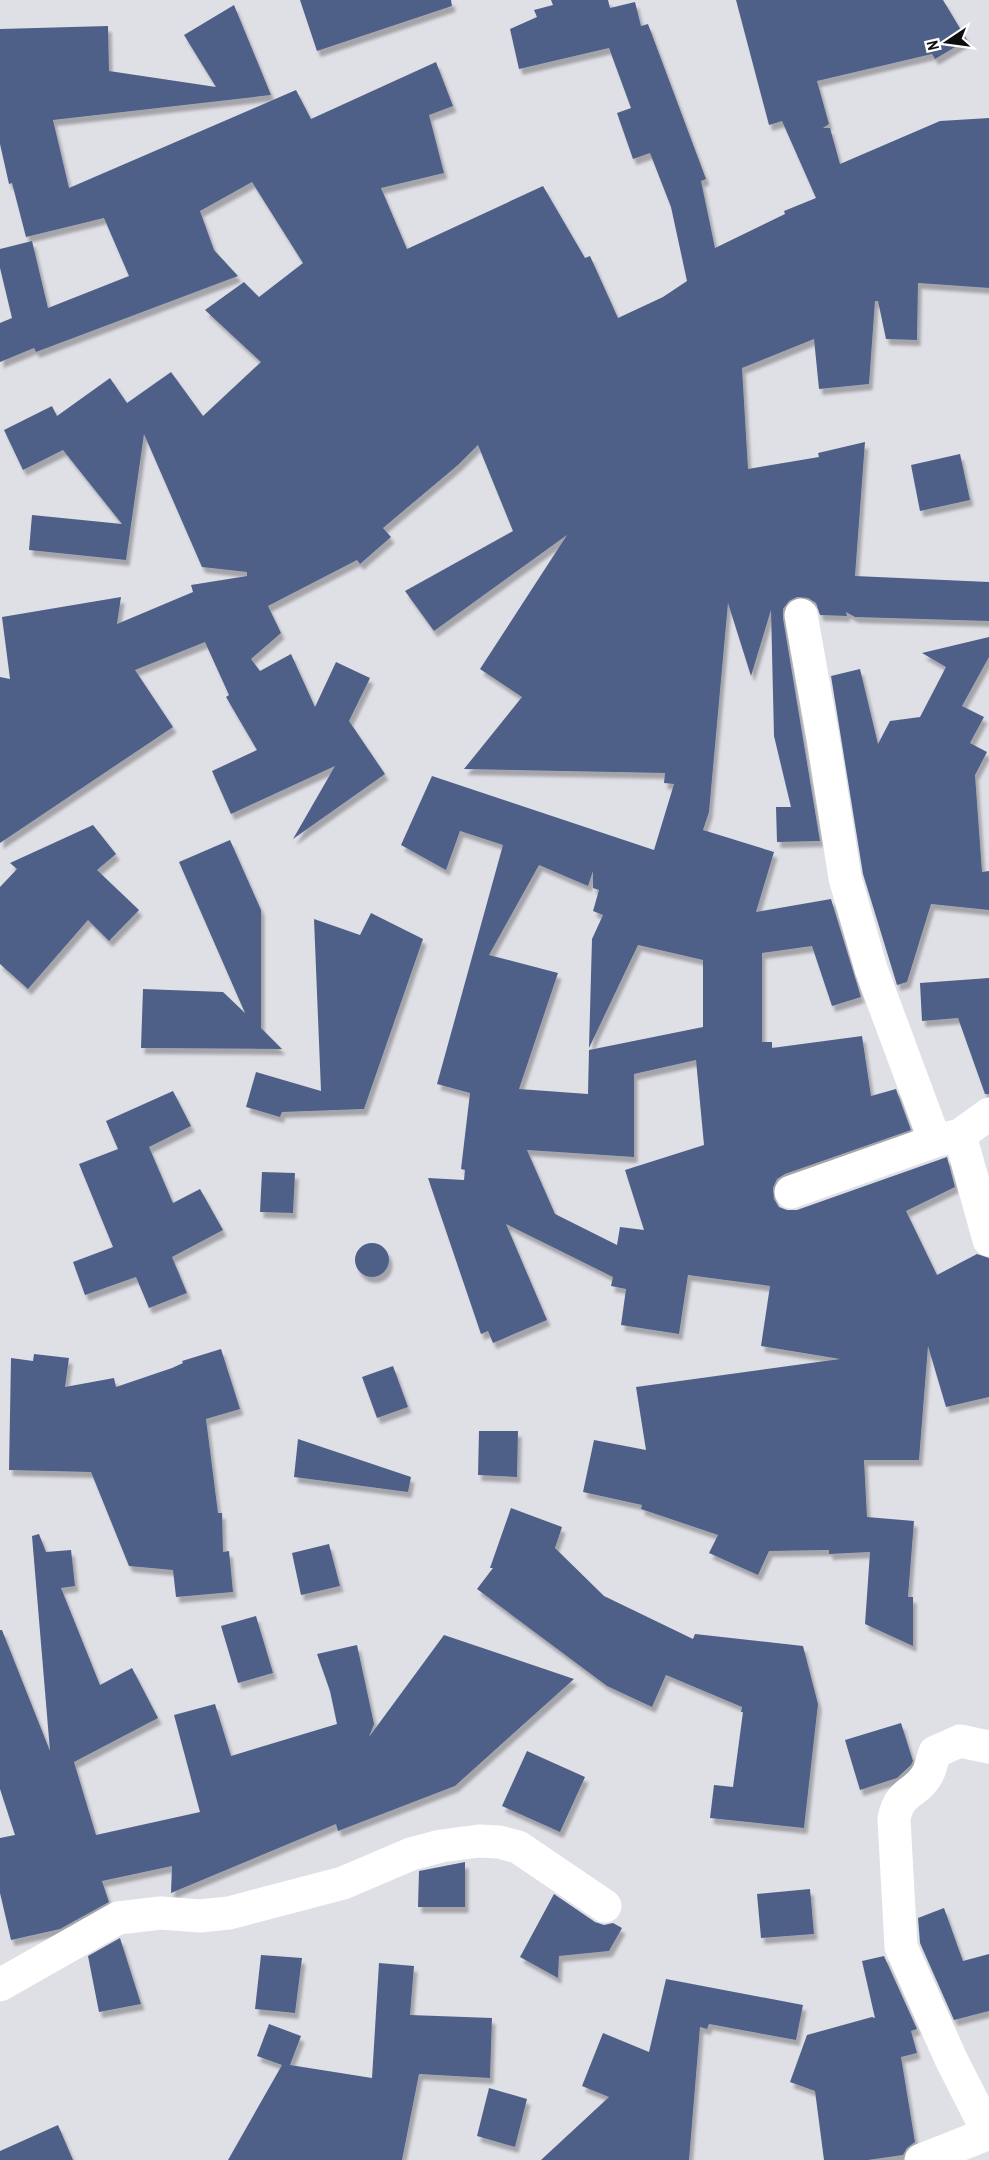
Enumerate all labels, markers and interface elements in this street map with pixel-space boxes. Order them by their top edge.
north arrow [917,12,977,72]
text: N [921,38,944,52]

